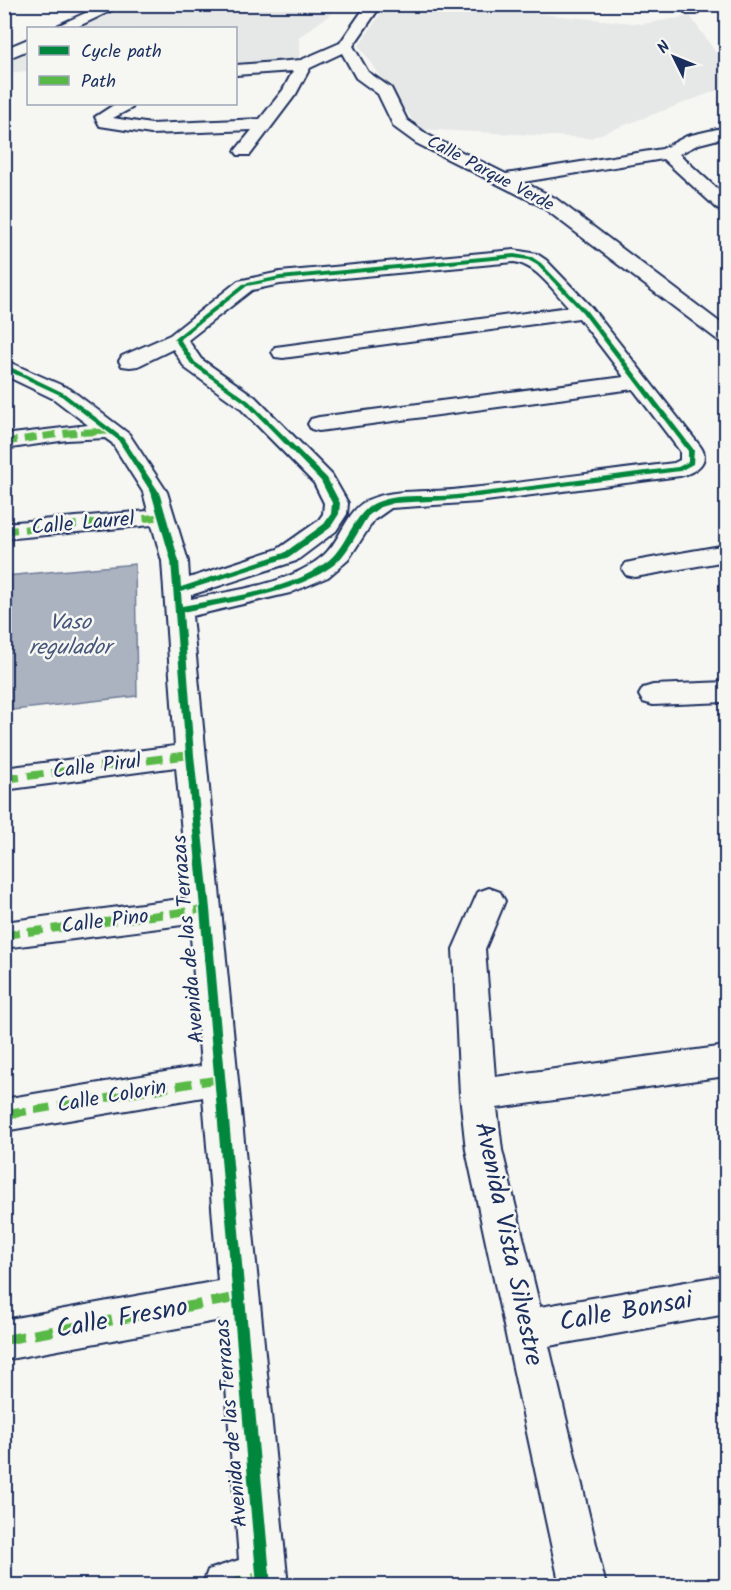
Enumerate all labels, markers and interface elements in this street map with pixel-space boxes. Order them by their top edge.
legend [27,27,237,105]
north arrow [644,27,704,87]
text: N [652,36,677,60]
text: Cycle path [81,38,162,67]
text: Path [81,68,116,97]
street label: Calle Parque Verde [421,128,559,220]
street label: Calle Laurel [30,503,136,545]
water label: Vaso regulador [29,606,116,666]
street label: Calle Pirul [51,745,143,789]
street label: Avenida de las Terrazas [163,833,215,1045]
street label: Calle Pino [59,900,151,944]
street label: Calle Colorin [55,1071,169,1123]
street label: Avenida Vista Silvestre [462,1118,554,1370]
street label: Calle Bonsai [556,1279,698,1344]
street label: Calle Fresno [53,1287,191,1351]
street label: Avenida de las Terrazas [206,1317,258,1529]

